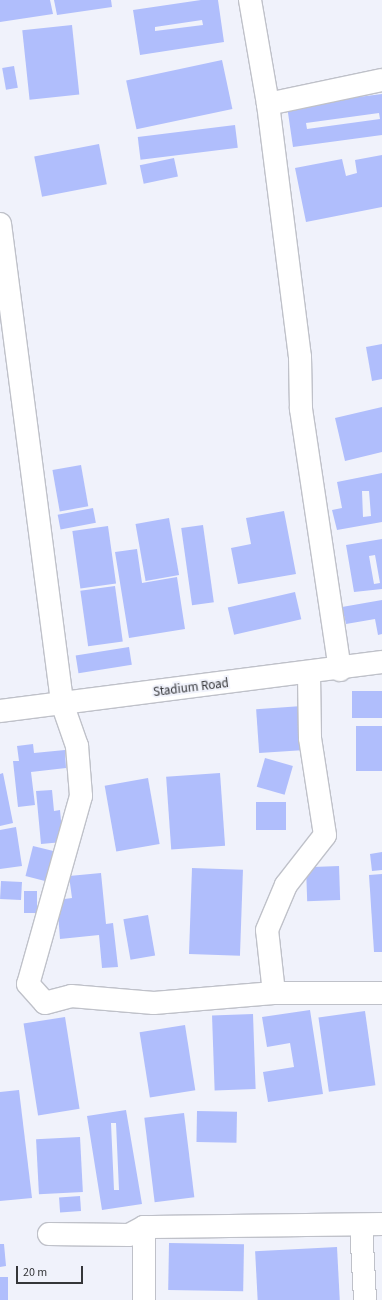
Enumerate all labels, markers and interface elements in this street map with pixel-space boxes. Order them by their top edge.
street label: Stadium Road [152,676,230,700]
scale bar [18,1258,85,1284]
text: 20 m [23,1264,47,1281]

